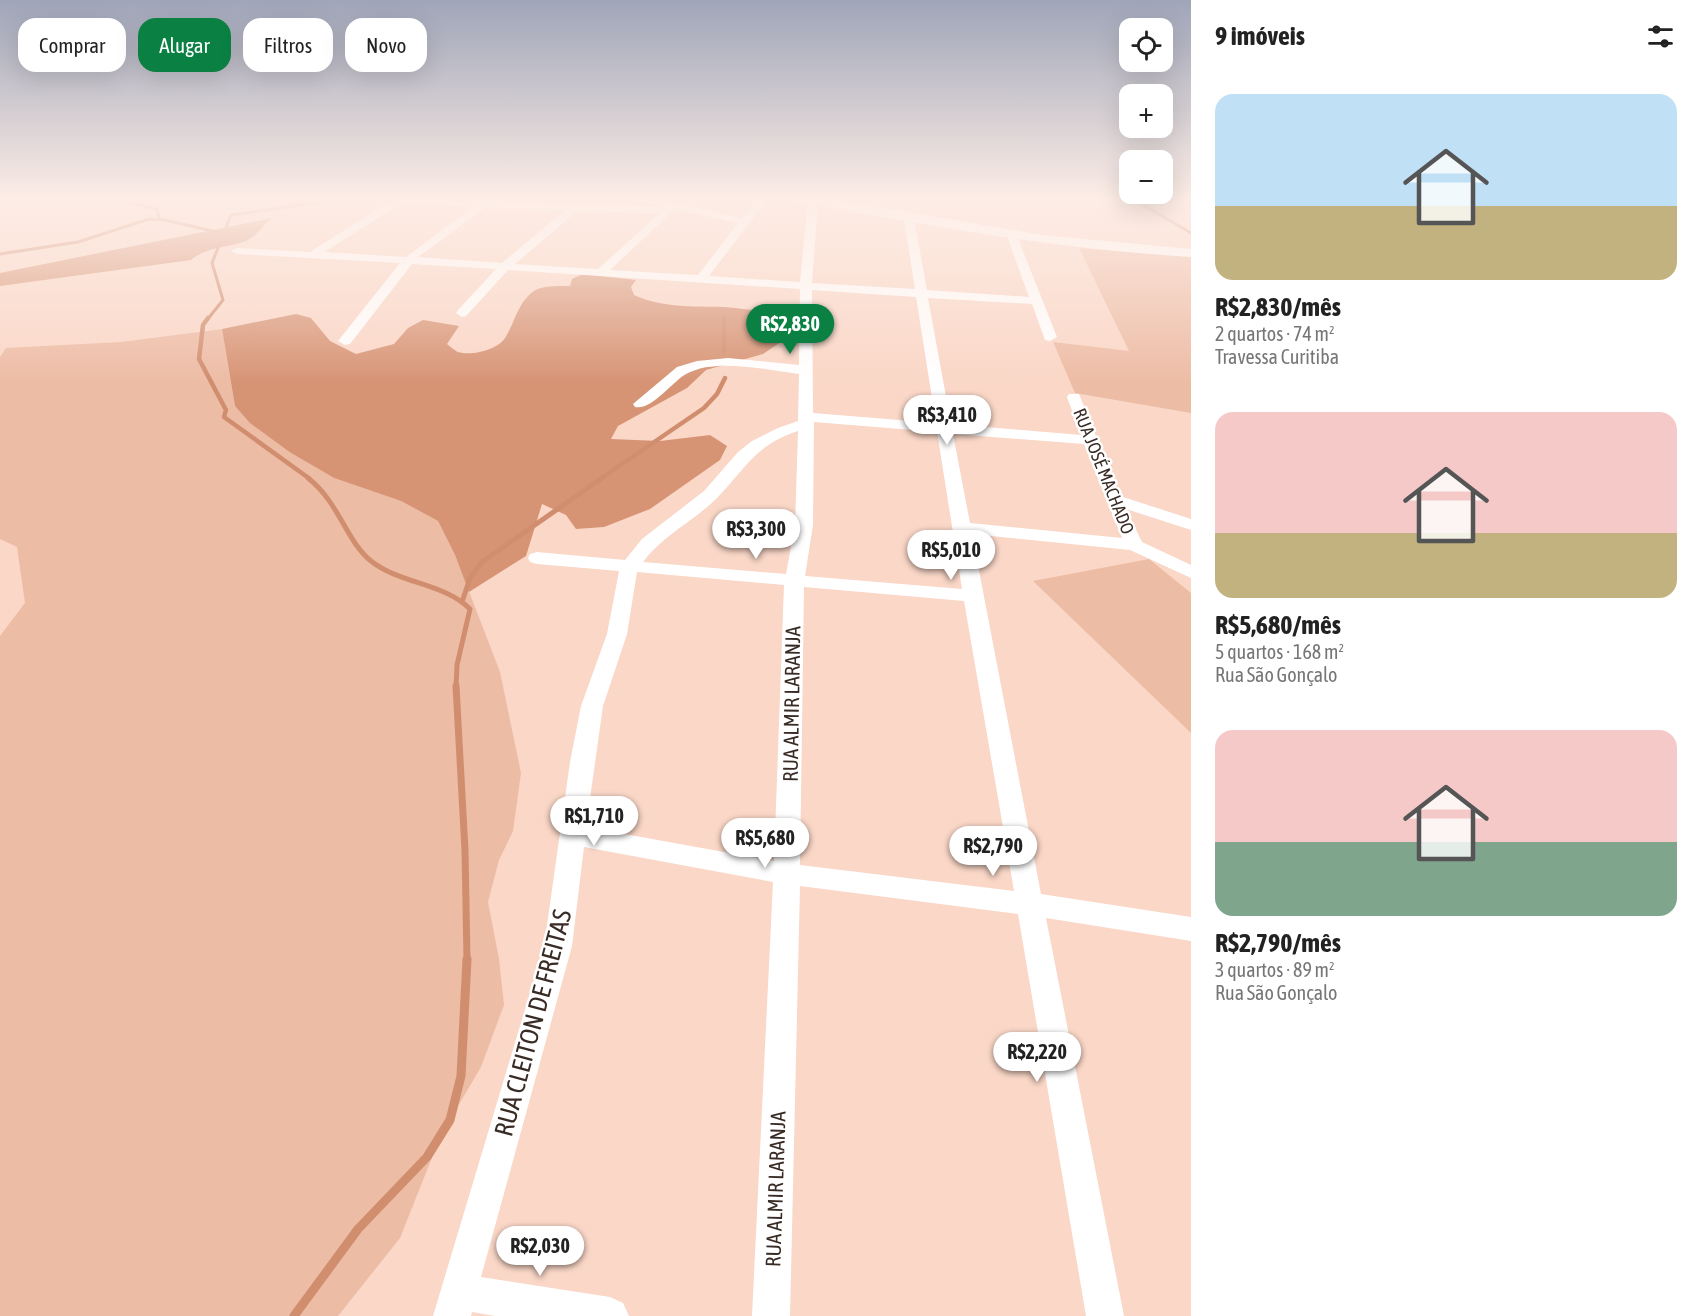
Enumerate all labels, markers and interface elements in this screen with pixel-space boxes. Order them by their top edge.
chip: Comprar [18,18,126,72]
chip: Alugar [138,18,231,72]
chip: Filtros [243,18,333,72]
chip: Novo [345,18,427,72]
map controls [1119,18,1173,204]
button: locate [1119,18,1173,72]
icon: filters [1644,20,1677,53]
text: 9 imóveis [1215,21,1305,51]
button: + [1119,84,1173,138]
icon: home [1392,133,1500,241]
button: − [1119,150,1173,204]
text: R$2,830/mês [1215,292,1341,322]
pin: R$2,830 [735,304,845,355]
text: R$2,830 [760,312,820,335]
text: 2 quartos · 74 m² [1215,322,1335,345]
text: Travessa Curitiba [1215,345,1339,368]
pin: R$3,410 [892,395,1002,446]
text: R$3,410 [917,403,977,426]
street label: RUA JOSÉ MACHADO [1069,405,1139,537]
icon: home [1392,451,1500,559]
pin: R$3,300 [701,509,811,560]
text: R$3,300 [726,517,786,540]
pin: R$5,010 [896,530,1006,581]
text: R$5,010 [921,538,981,561]
text: R$5,680/mês [1215,610,1341,640]
street label: RUA ALMIR LARANJA [778,625,804,782]
text: 5 quartos · 168 m² [1215,640,1344,663]
text: Rua São Gonçalo [1215,663,1337,686]
icon: home [1392,769,1500,877]
pin: R$1,710 [539,796,649,847]
text: R$1,710 [564,804,624,827]
pin: R$5,680 [710,818,820,869]
text: R$5,680 [735,826,795,849]
pin: R$2,790 [938,826,1048,877]
text: R$2,790 [963,834,1023,857]
street label: RUA CLEITON DE FREITAS [488,906,578,1140]
text: R$2,790/mês [1215,928,1341,958]
text: 3 quartos · 89 m² [1215,958,1335,981]
text: Rua São Gonçalo [1215,981,1337,1004]
pin: R$2,220 [982,1032,1092,1083]
text: R$2,220 [1007,1040,1067,1063]
street label: RUA ALMIR LARANJA [760,1110,790,1267]
pin: R$2,030 [485,1226,595,1277]
text: R$2,030 [510,1234,570,1257]

